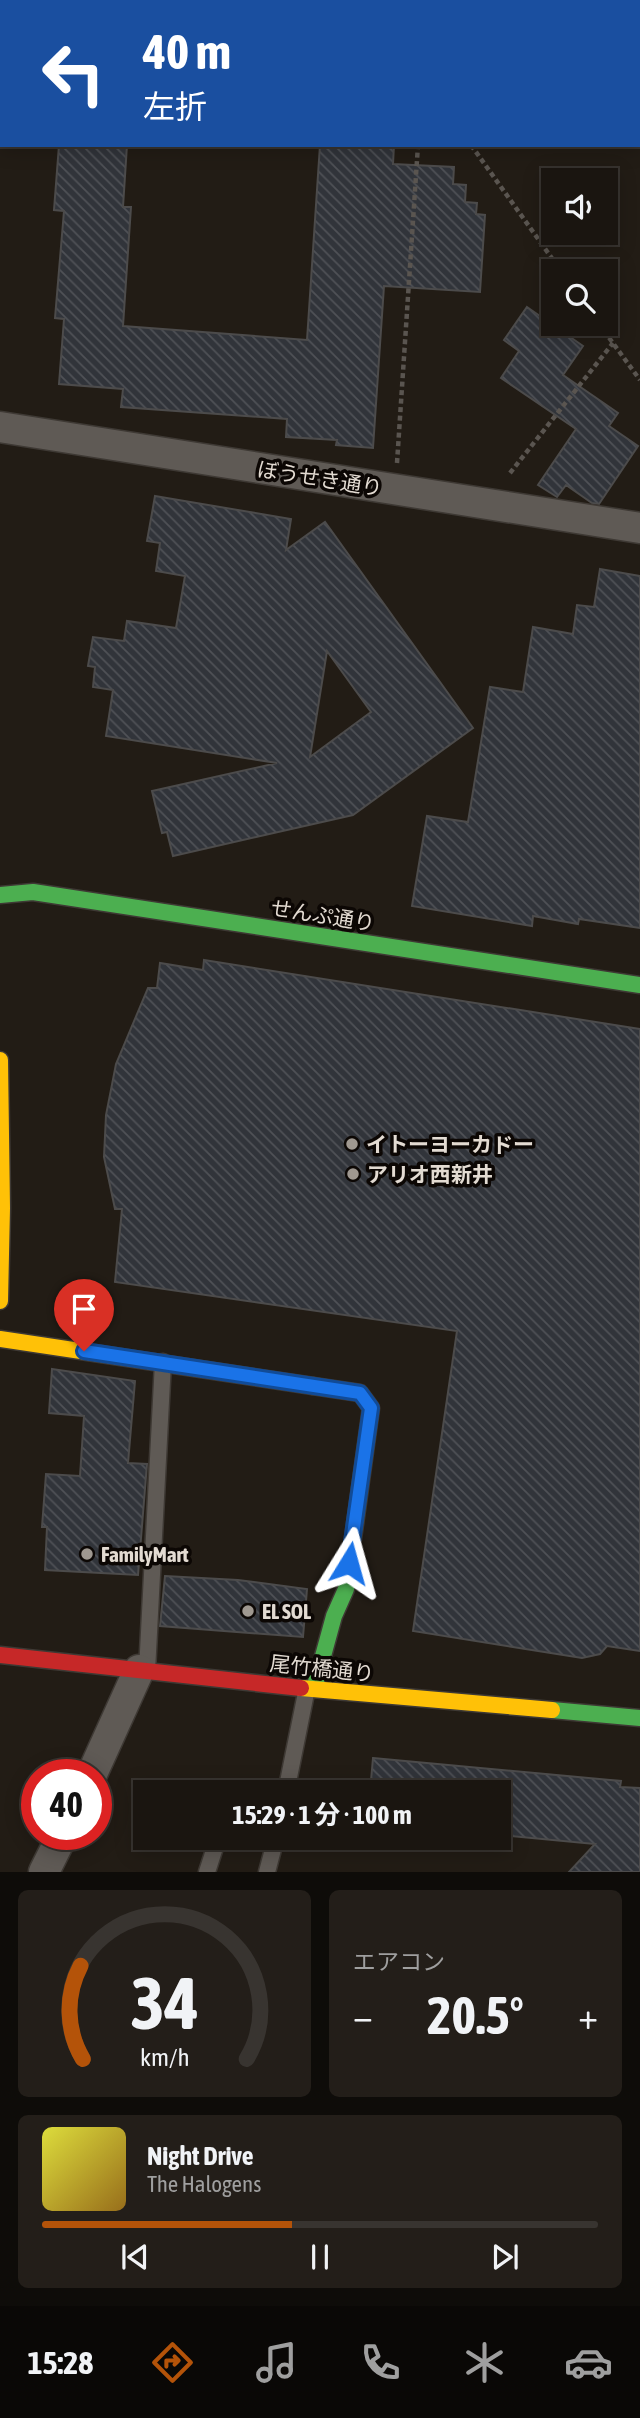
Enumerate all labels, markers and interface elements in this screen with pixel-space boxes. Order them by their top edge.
text: 40 m [143,23,231,79]
icon: left [28,28,119,119]
text: 左折 [143,88,207,125]
map controls [541,168,618,336]
button: sound [541,168,618,245]
button: search [541,259,618,336]
street label: ぼうせき通り [256,456,384,500]
street label: せんぷ通り [269,895,377,935]
place label: イトーヨーカドー [366,1132,534,1156]
marker: イトーヨーカドー [344,1136,360,1152]
place label: アリオ西新井 [367,1162,493,1186]
marker: アリオ西新井 [345,1166,361,1182]
pin [54,1279,114,1351]
icon: arrive [65,1290,103,1328]
position arrow [312,1526,386,1600]
place label: FamilyMart [101,1542,189,1566]
marker: FamilyMart [79,1546,95,1562]
place label: EL SOL [262,1599,311,1623]
marker: EL SOL [240,1603,256,1619]
street label: 尾竹橋通り [269,1651,375,1685]
speed limit sign: 40 [21,1759,112,1850]
text: 15:29 · 1 分 · 100 m [232,1800,412,1830]
text: エアコン [353,1949,445,1975]
text: 34 [130,1962,199,2045]
text: 20.5° [427,1985,524,2045]
text: − [353,1994,373,2037]
text: + [578,1994,598,2037]
text: km/h [140,2043,189,2071]
text: Night Drive [147,2141,254,2171]
text: The Halogens [147,2171,261,2197]
icon: previous [116,2238,154,2276]
icon: pause [301,2238,339,2276]
icon: next [486,2238,524,2276]
icon: directions [148,2338,197,2387]
icon: music [252,2338,301,2387]
icon: phone [356,2338,405,2387]
icon: climate [460,2338,509,2387]
icon: car [564,2338,613,2387]
text: 15:28 [27,2344,93,2381]

